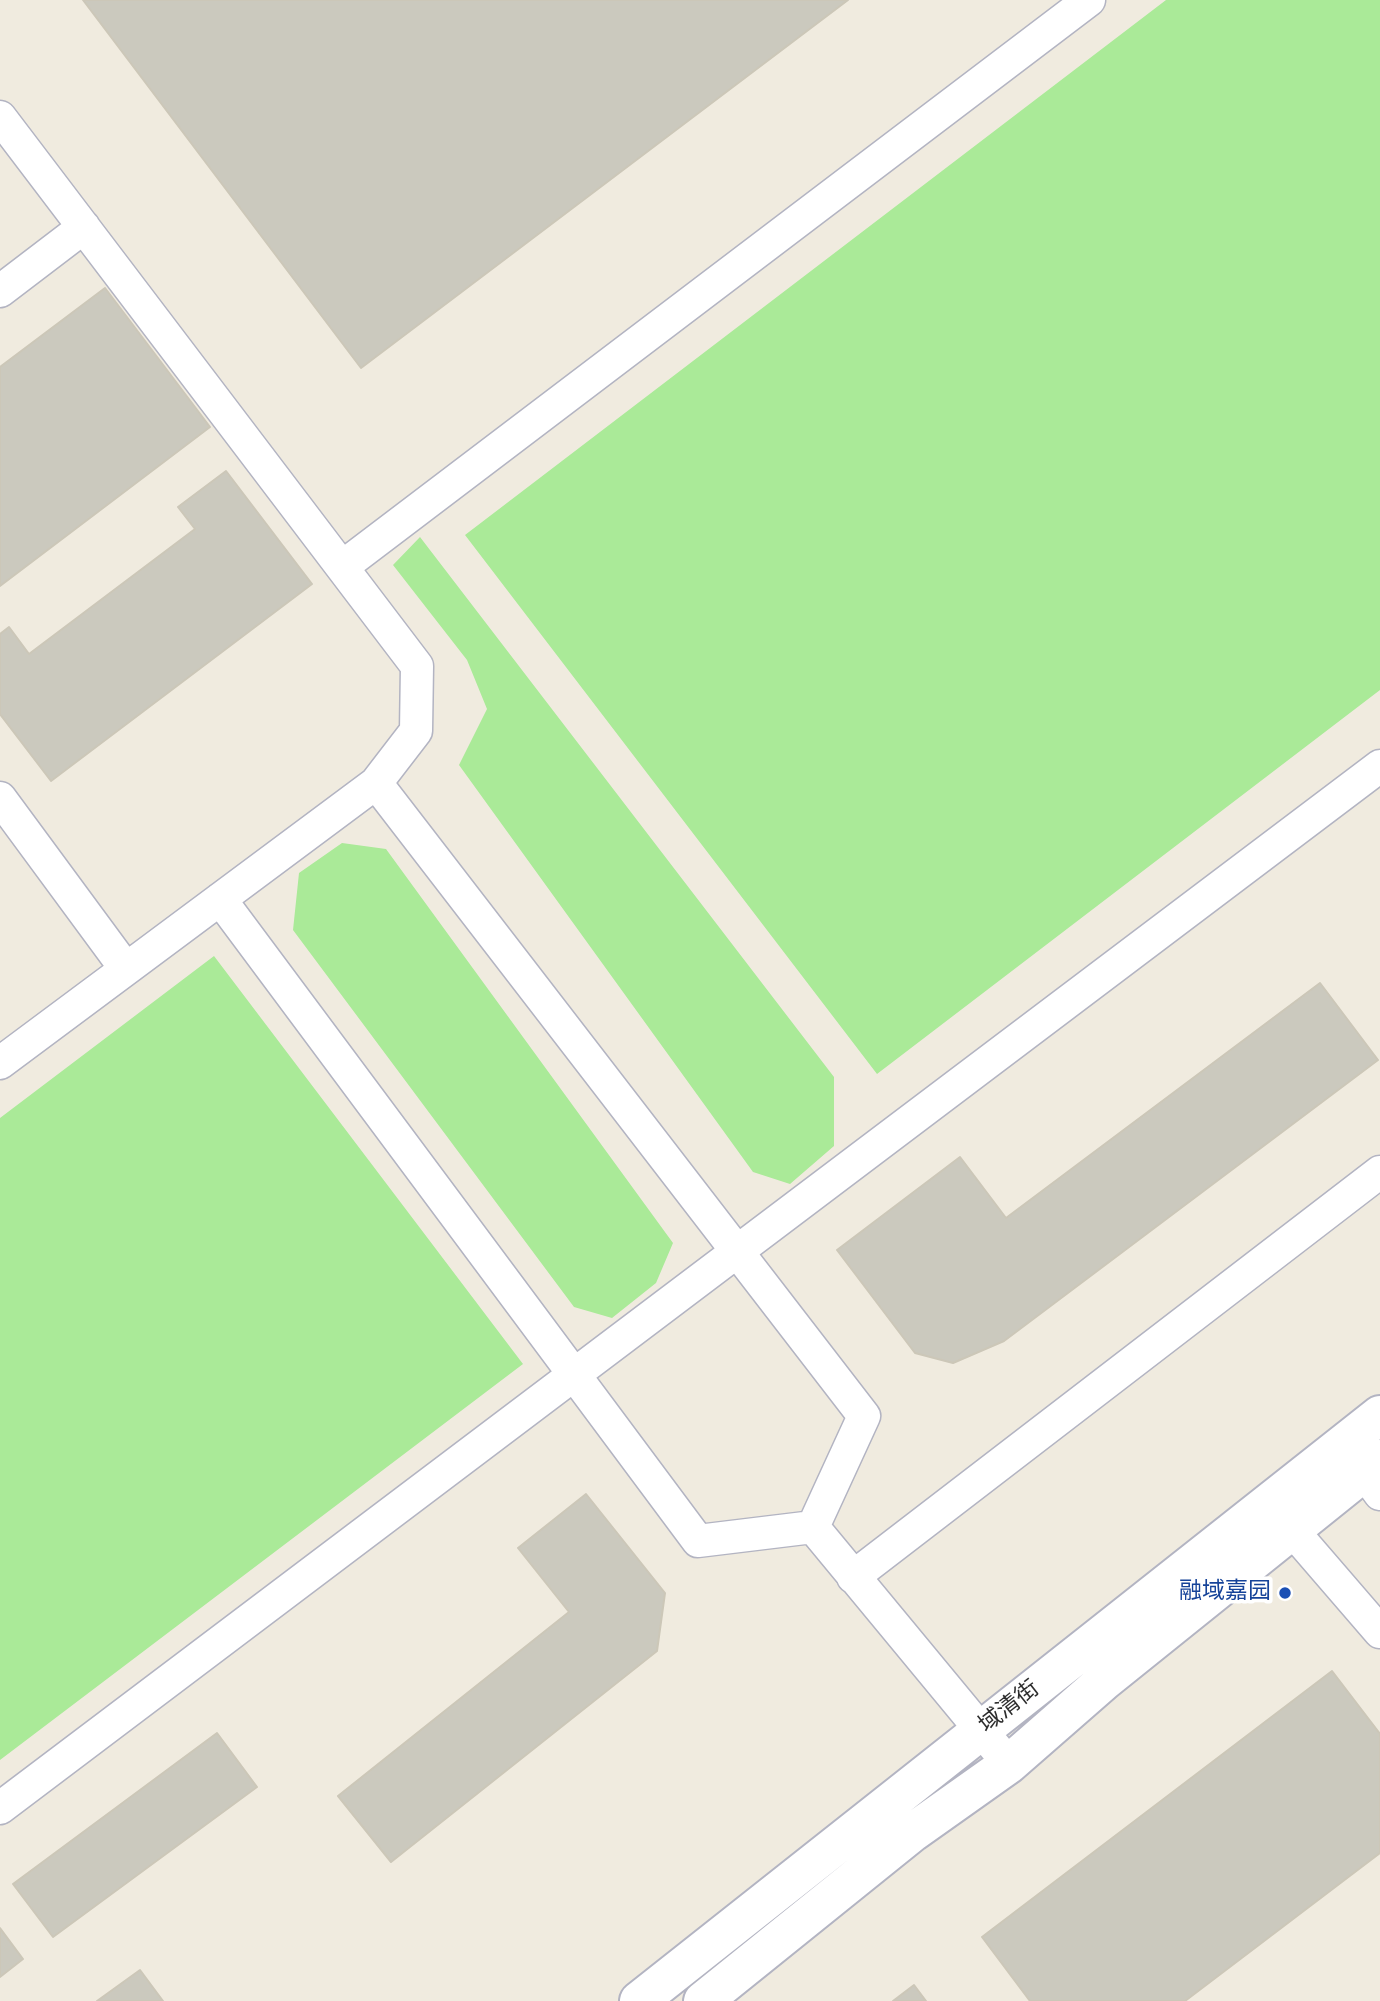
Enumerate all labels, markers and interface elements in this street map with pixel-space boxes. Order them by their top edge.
place label: 融域嘉园 [1179,1579,1271,1607]
marker: 融域嘉园 [1277,1585,1293,1601]
street label: 域清街 [974,1676,1046,1740]

